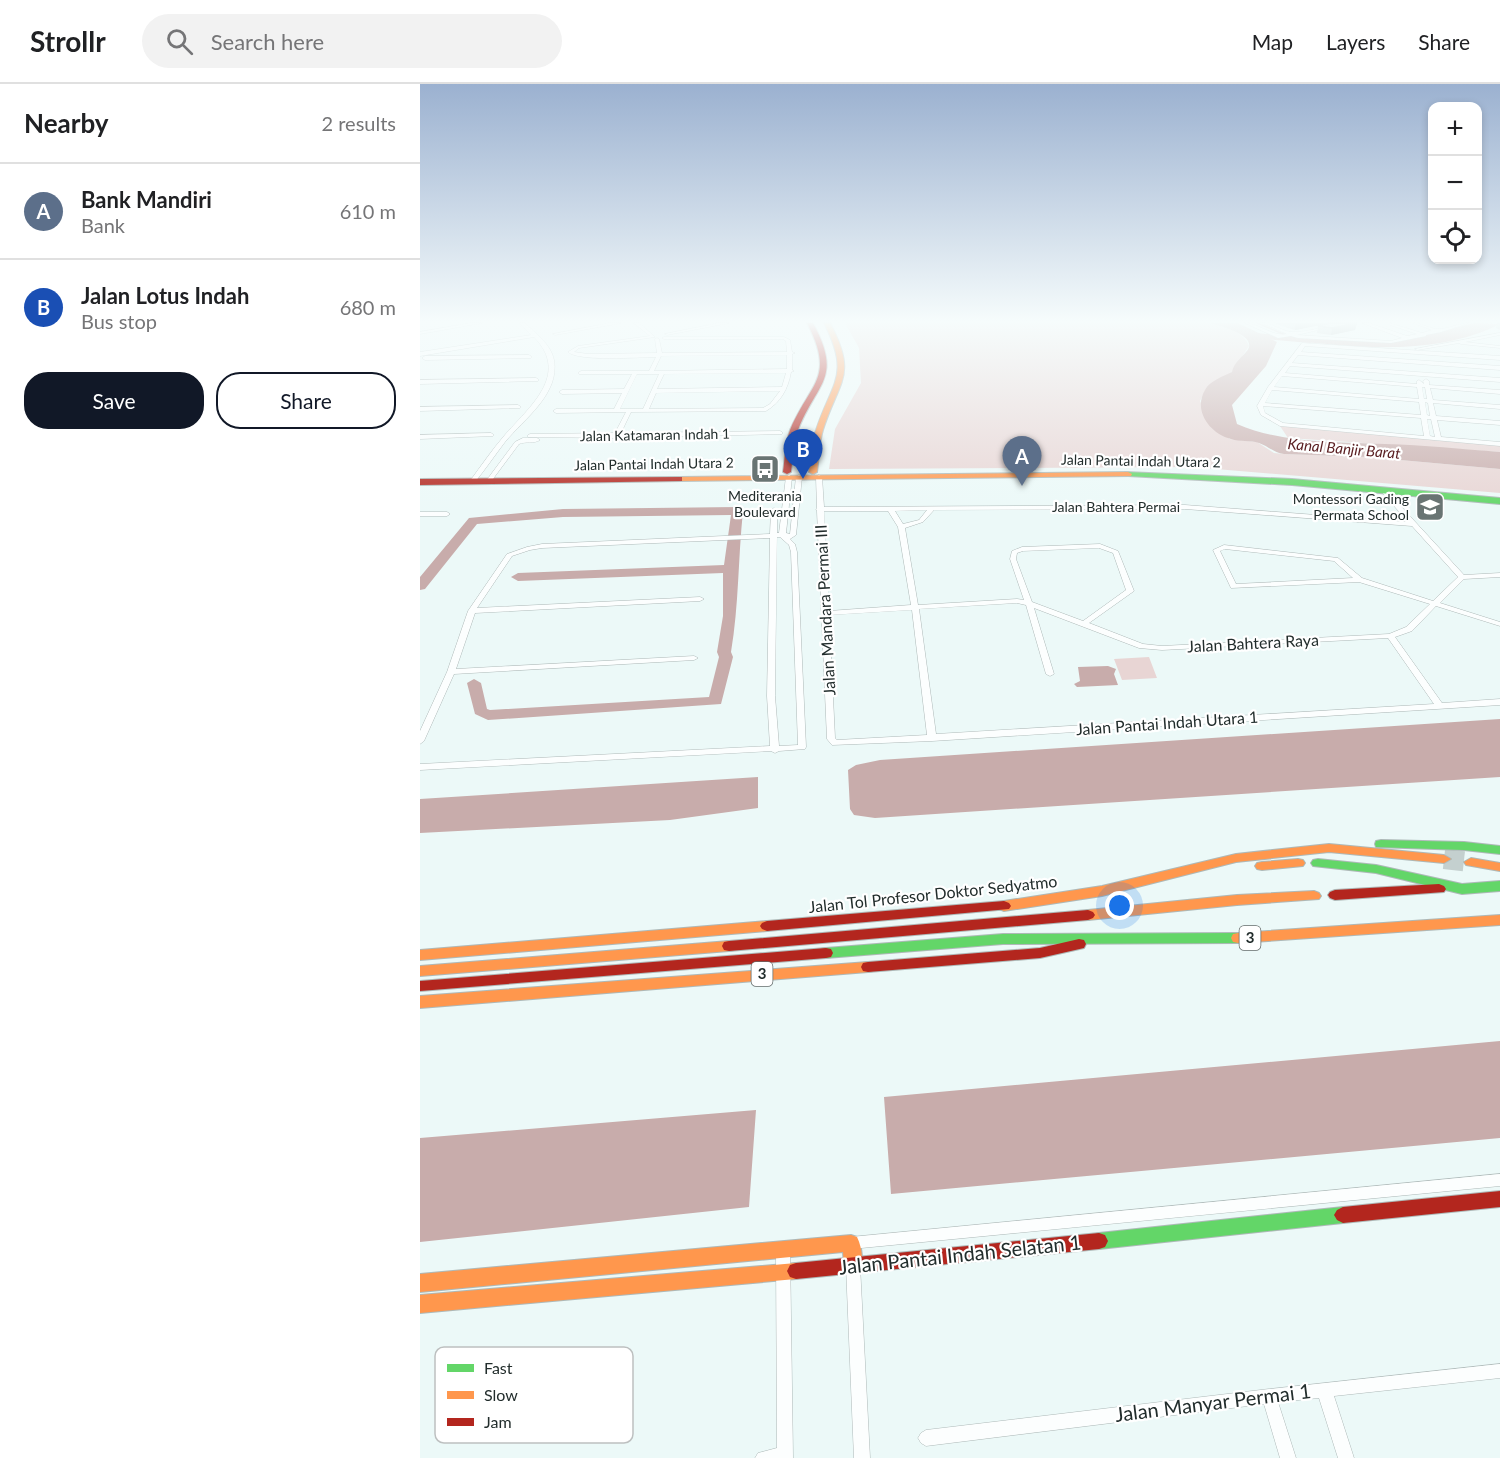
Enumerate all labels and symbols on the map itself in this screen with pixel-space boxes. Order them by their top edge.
street label: Jalan Katamaran Indah 1 [580,425,730,444]
pin: B [784,430,823,479]
water label: Kanal Banjir Barat [1287,434,1402,462]
pin: A [1002,436,1042,486]
street label: Jalan Pantai Indah Utara 2 [1061,451,1221,470]
bus stop icon: Mediterania Boulevard [749,453,781,485]
street label: Jalan Pantai Indah Utara 2 [574,454,734,473]
place label: Mediterania Boulevard [728,487,802,520]
place label: Montessori Gading Permata School [1293,490,1409,523]
school or university icon: Montessori Gading Permata School [1414,491,1446,523]
street label: Jalan Bahtera Permai [1052,498,1180,515]
street label: Jalan Mandara Permai III [811,524,838,696]
street label: Jalan Bahtera Raya [1187,630,1319,655]
street label: Jalan Pantai Indah Utara 1 [1075,707,1259,738]
street label: Jalan Tol Profesor Doktor Sedyatmo [808,871,1058,916]
your location [1105,891,1134,920]
road number: 3 [1240,926,1260,950]
road number: 3 [752,962,772,986]
street label: Jalan Pantai Indah Selatan 1 [838,1229,1082,1279]
legend [435,1347,633,1443]
text: Fast [484,1358,513,1377]
street label: Jalan Manyar Permai 1 [1113,1378,1312,1426]
text: Slow [484,1385,518,1404]
text: Jam [484,1412,512,1431]

